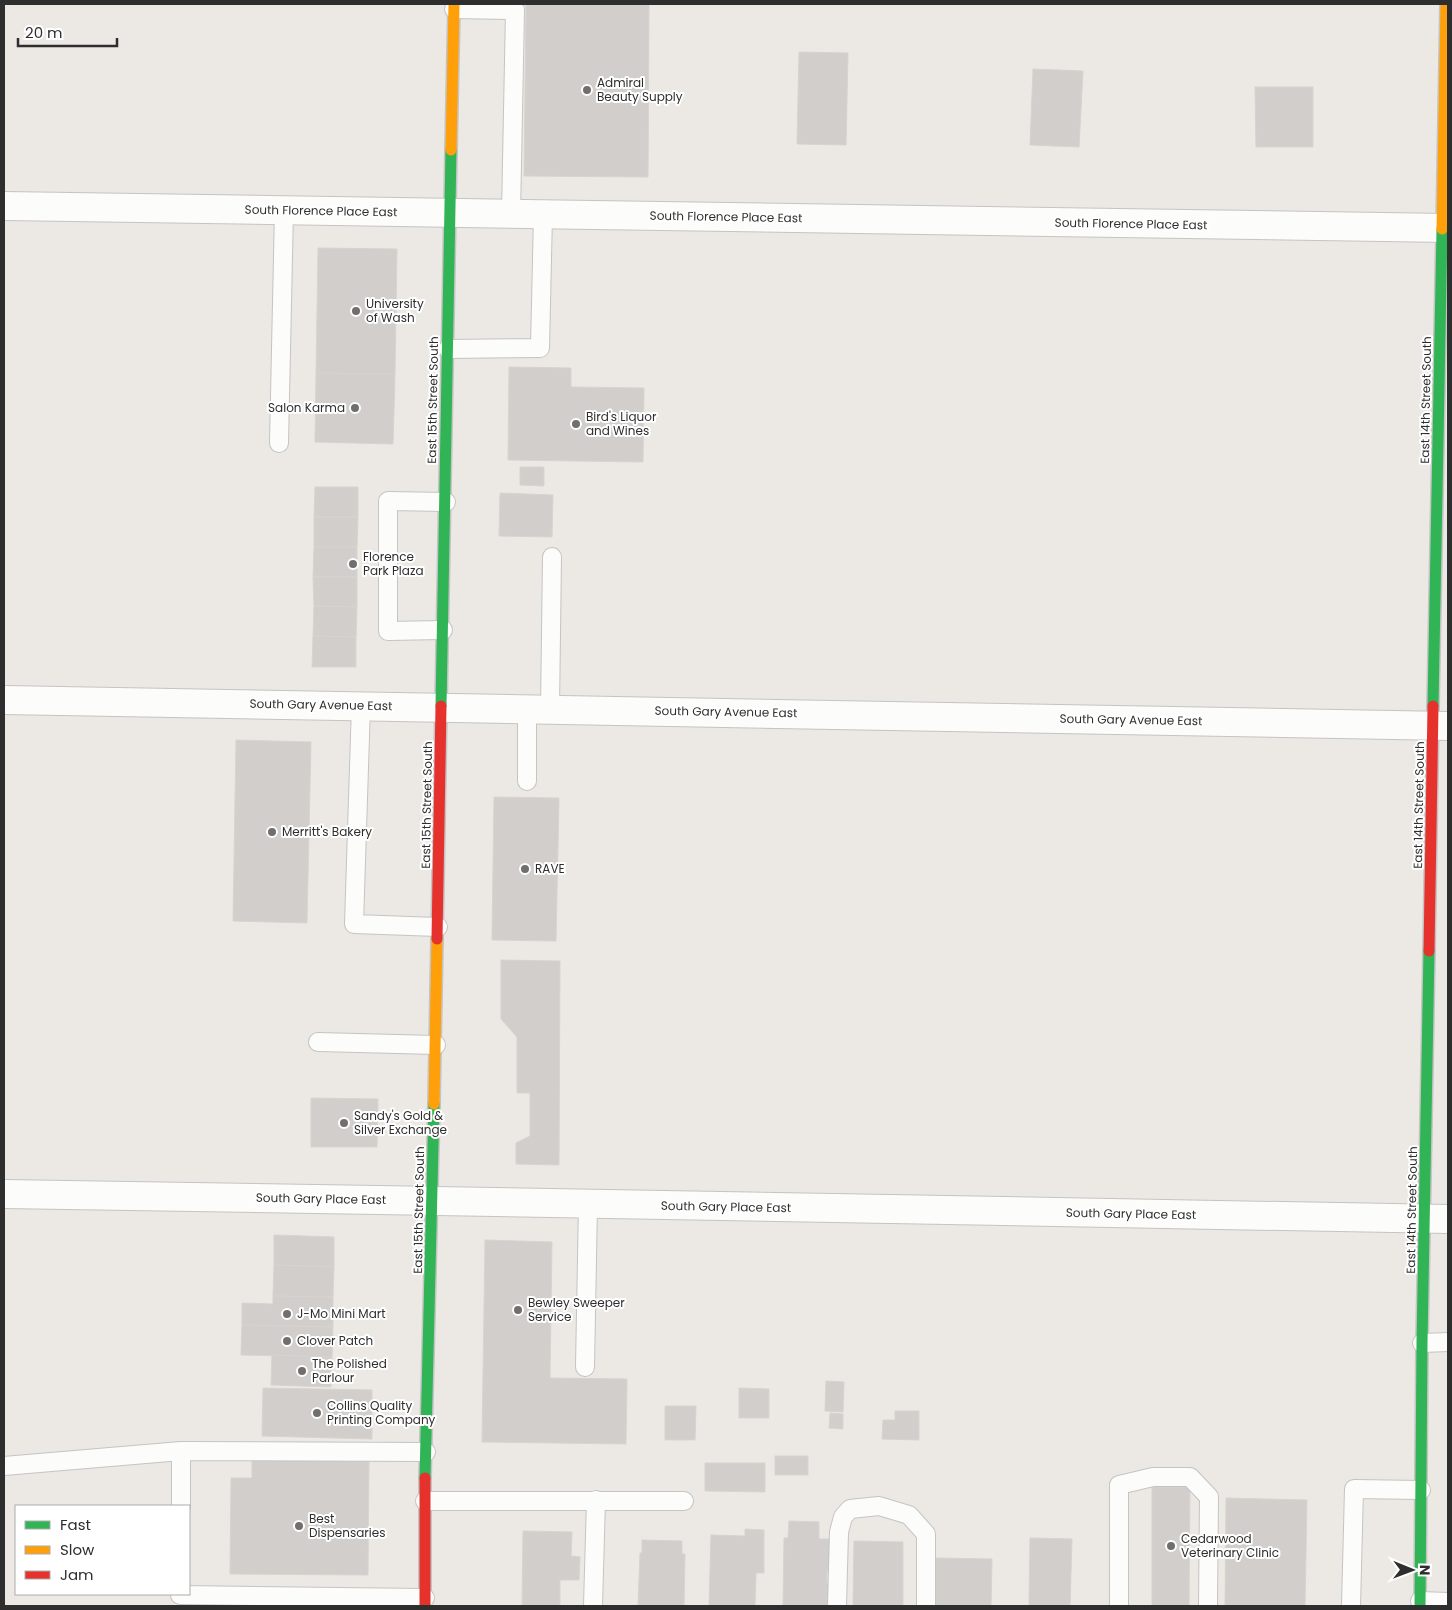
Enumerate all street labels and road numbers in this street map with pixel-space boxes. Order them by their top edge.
street label: South Florence Place East [245,201,397,220]
street label: South Florence Place East [650,207,802,226]
street label: South Florence Place East [1055,214,1207,233]
street label: East 15th Street South [423,336,442,464]
street label: East 14th Street South [1416,336,1435,464]
street label: South Gary Avenue East [250,695,393,714]
street label: South Gary Avenue East [655,702,798,721]
street label: South Gary Avenue East [1060,710,1203,729]
street label: East 15th Street South [417,741,436,869]
street label: East 14th Street South [1409,741,1428,869]
street label: East 15th Street South [409,1146,428,1274]
street label: East 14th Street South [1402,1146,1421,1274]
street label: South Gary Place East [256,1189,386,1208]
street label: South Gary Place East [661,1197,791,1216]
street label: South Gary Place East [1066,1204,1196,1223]

